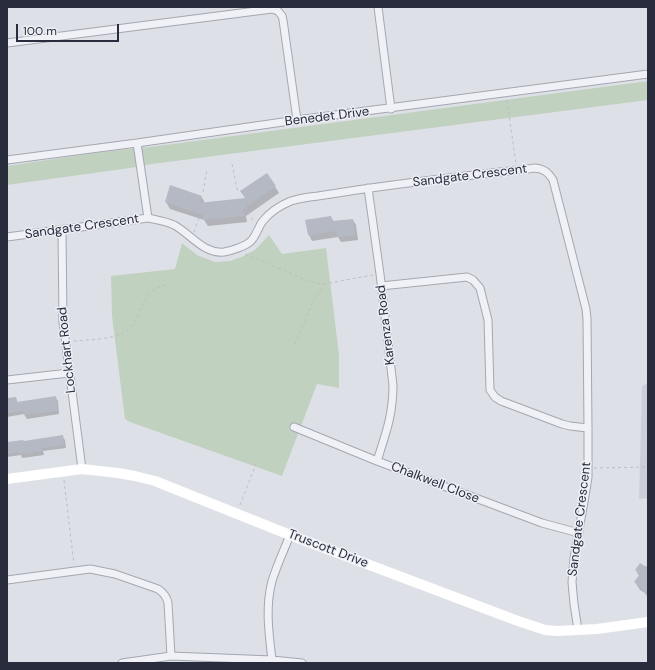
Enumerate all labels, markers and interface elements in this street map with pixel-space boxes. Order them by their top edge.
scale bar [18,16,121,42]
text: 100 m [23,23,57,39]
street label: Benedet Drive [284,104,370,130]
street label: Sandgate Crescent [412,161,528,191]
street label: Sandgate Crescent [24,211,140,243]
street label: Karenza Road [373,284,399,366]
street label: Lockhart Road [55,306,79,394]
street label: Chalkwell Close [389,459,481,507]
street label: Sandgate Crescent [565,461,595,577]
street label: Truscott Drive [286,527,370,571]

